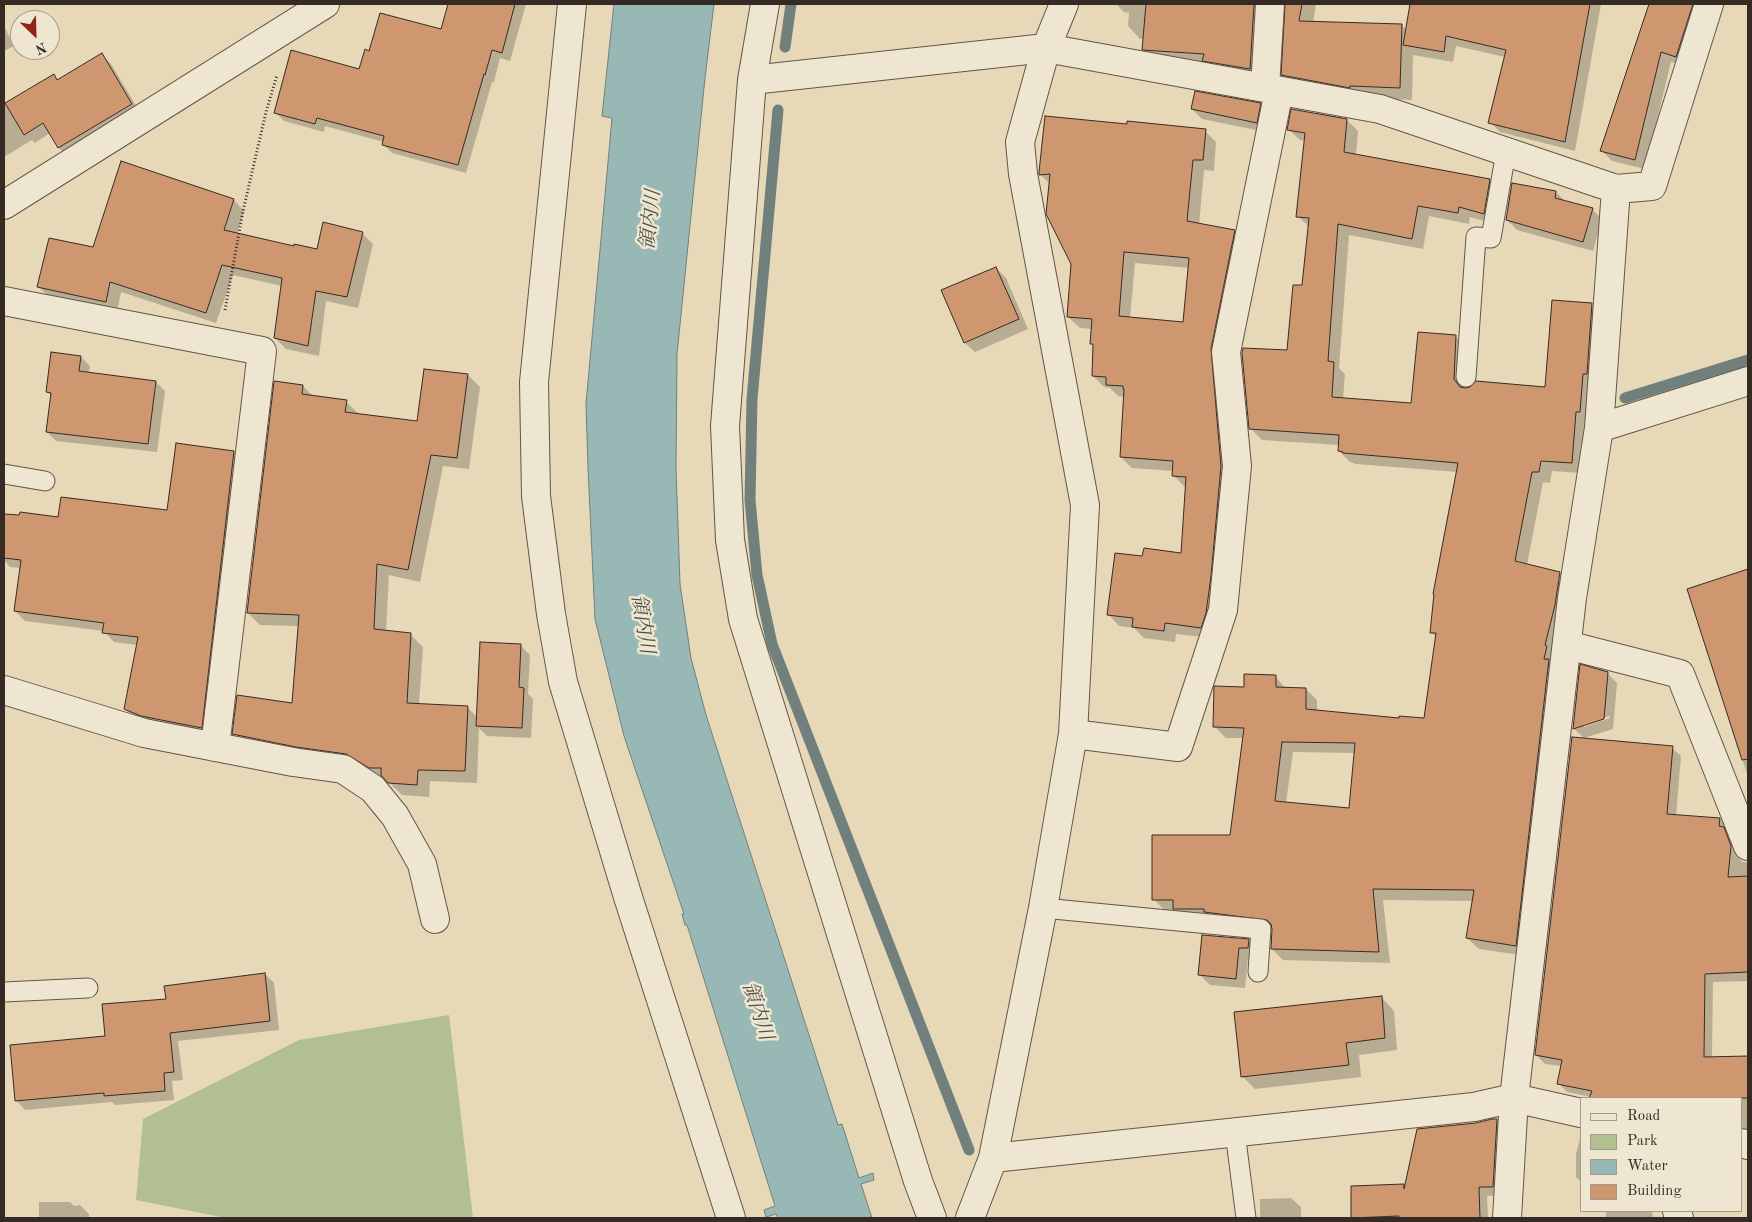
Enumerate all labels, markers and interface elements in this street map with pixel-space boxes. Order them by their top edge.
north arrow [10,10,60,60]
text: N [33,39,48,56]
water label: 領内川 [636,189,666,251]
water label: 領内川 [625,592,659,656]
water label: 領内川 [736,979,778,1043]
legend [1580,1097,1742,1212]
text: Road [1627,1109,1660,1124]
text: Park [1627,1134,1658,1149]
text: Water [1627,1159,1668,1174]
text: Building [1627,1184,1682,1199]

